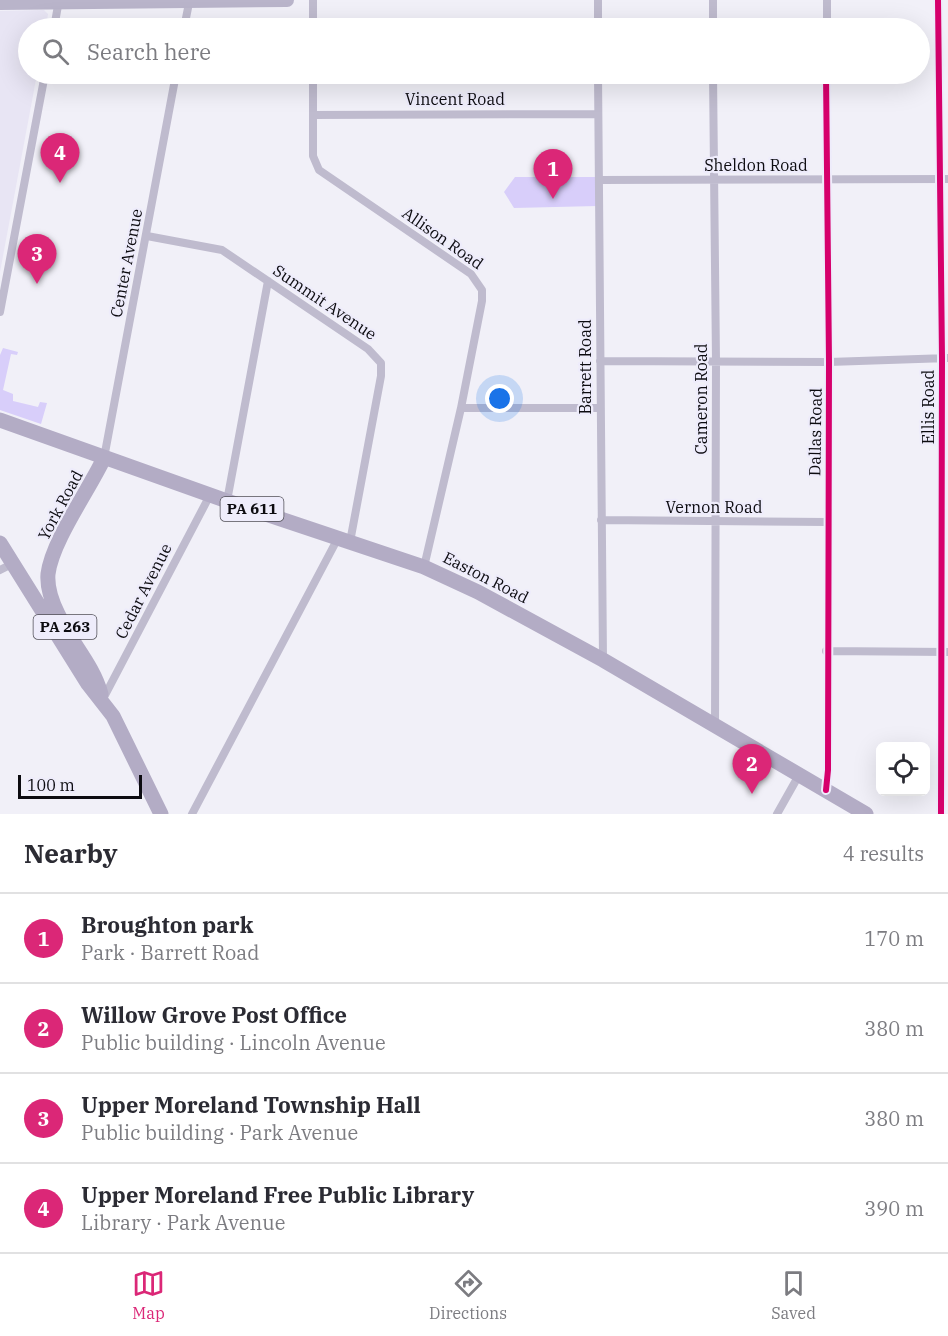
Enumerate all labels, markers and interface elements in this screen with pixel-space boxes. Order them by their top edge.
search box [18,18,930,84]
icon: search [39,35,72,68]
text: Search here [87,37,211,66]
street label: Vincent Road [405,89,505,109]
pin: 4 [40,134,80,183]
pin: 1 [534,150,572,199]
street label: Sheldon Road [704,155,808,175]
street label: Allison Road [399,203,488,273]
street label: Center Avenue [106,207,146,319]
pin: 3 [18,234,57,284]
street label: Summit Avenue [269,260,381,344]
street label: Barrett Road [575,319,595,415]
street label: Cameron Road [691,343,711,455]
street label: Ellis Road [918,369,938,444]
your location [485,384,514,413]
street label: Dallas Road [804,388,826,476]
street label: York Road [33,466,87,543]
road number: PA 611 [220,497,284,521]
street label: Vernon Road [666,497,763,517]
street label: Cedar Avenue [110,540,176,642]
street label: Easton Road [440,547,532,607]
road number: PA 263 [34,615,97,639]
map controls [876,742,930,796]
button: locate [876,742,930,796]
pin: 2 [732,744,771,794]
scale bar [18,772,142,800]
text: 100 m [27,775,75,795]
text: Nearby [24,836,118,870]
text: 4 results [843,840,924,867]
text: Broughton park [81,910,253,939]
text: 1 [38,925,50,952]
text: 170 m [864,925,924,952]
text: Park · Barrett Road [81,939,259,966]
text: Willow Grove Post Office [81,1000,347,1029]
text: 2 [38,1015,50,1042]
text: 380 m [864,1015,924,1042]
text: Public building · Lincoln Avenue [81,1029,386,1056]
text: Upper Moreland Township Hall [81,1090,421,1119]
text: 3 [38,1105,50,1132]
text: 380 m [864,1105,924,1132]
text: Public building · Park Avenue [81,1119,358,1146]
text: Upper Moreland Free Public Library [81,1180,474,1209]
text: 4 [38,1195,50,1222]
text: 390 m [864,1195,924,1222]
text: Library · Park Avenue [81,1209,285,1236]
tab: Map [132,1267,165,1323]
tab: Directions [429,1267,507,1323]
tab: Saved [771,1267,816,1323]

